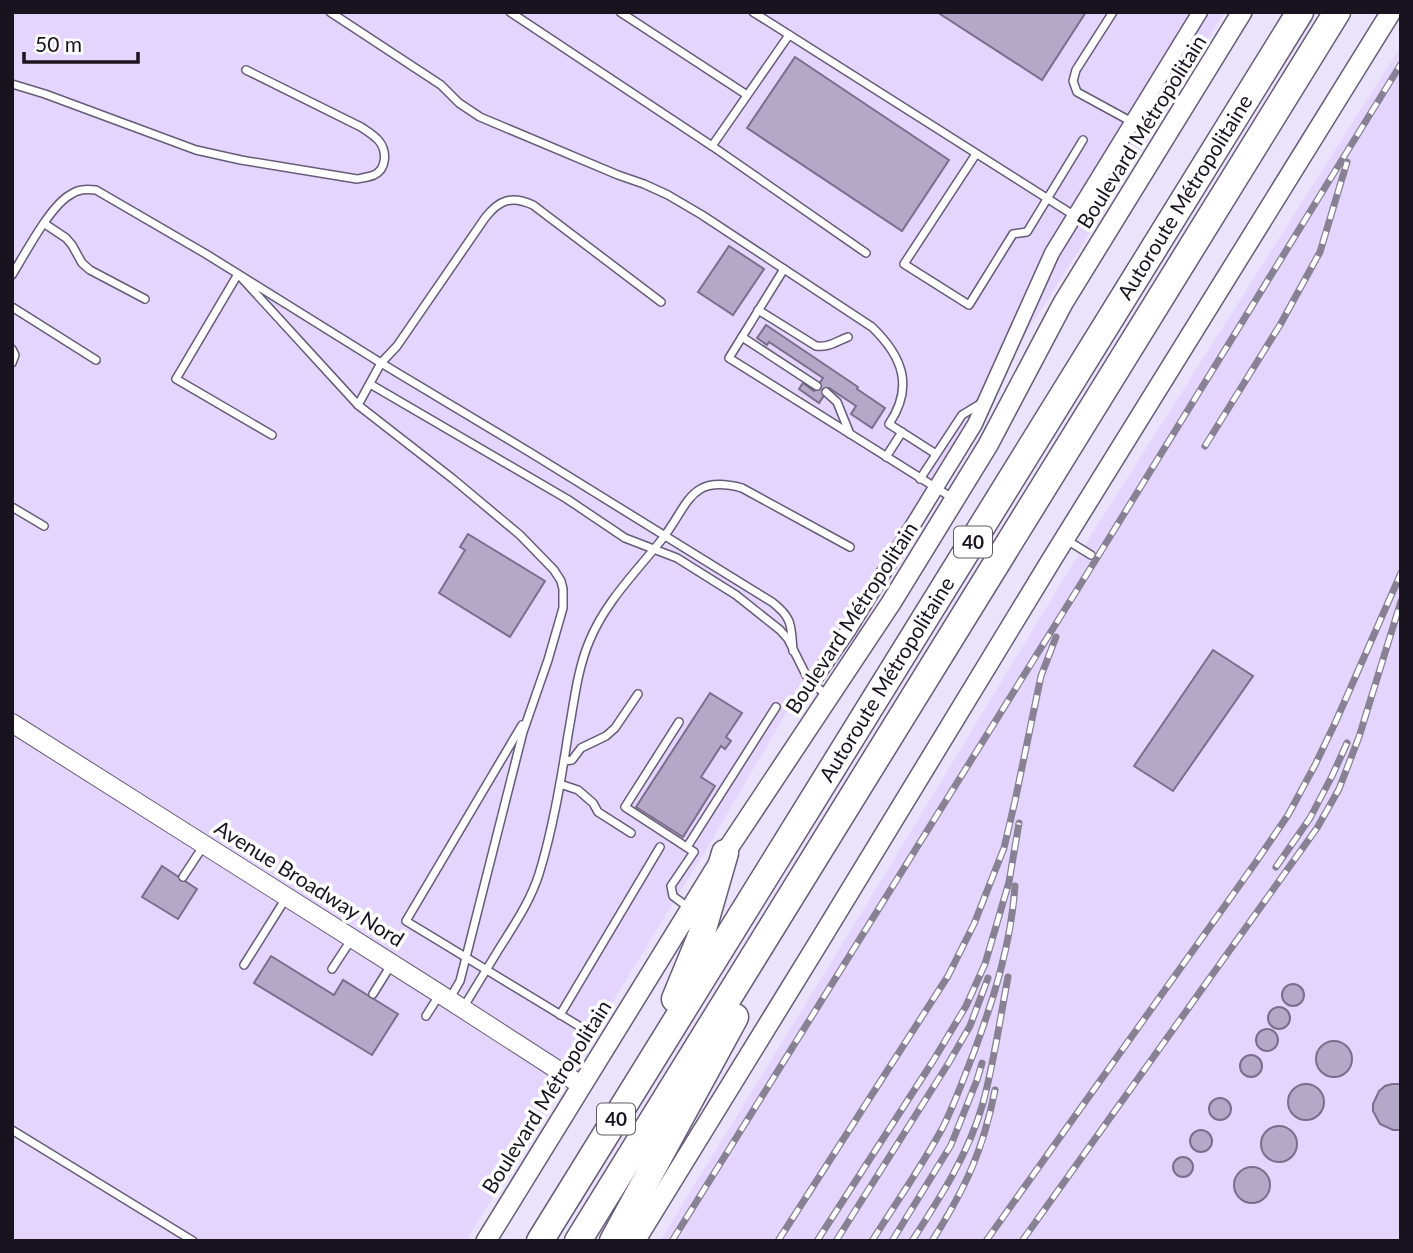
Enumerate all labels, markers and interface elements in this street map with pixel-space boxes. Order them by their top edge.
scale bar [24,21,138,65]
street label: Boulevard Métropolitain [1071,30,1211,233]
text: 50 m [35,31,82,56]
street label: Autoroute Métropolitaine [1111,90,1257,304]
street label: Boulevard Métropolitain [779,517,922,718]
road number: 40 [954,526,992,558]
street label: Autoroute Métropolitaine [813,572,959,786]
street label: Avenue Broadway Nord [211,814,409,951]
street label: Boulevard Métropolitain [476,995,616,1198]
road number: 40 [597,1104,635,1134]

